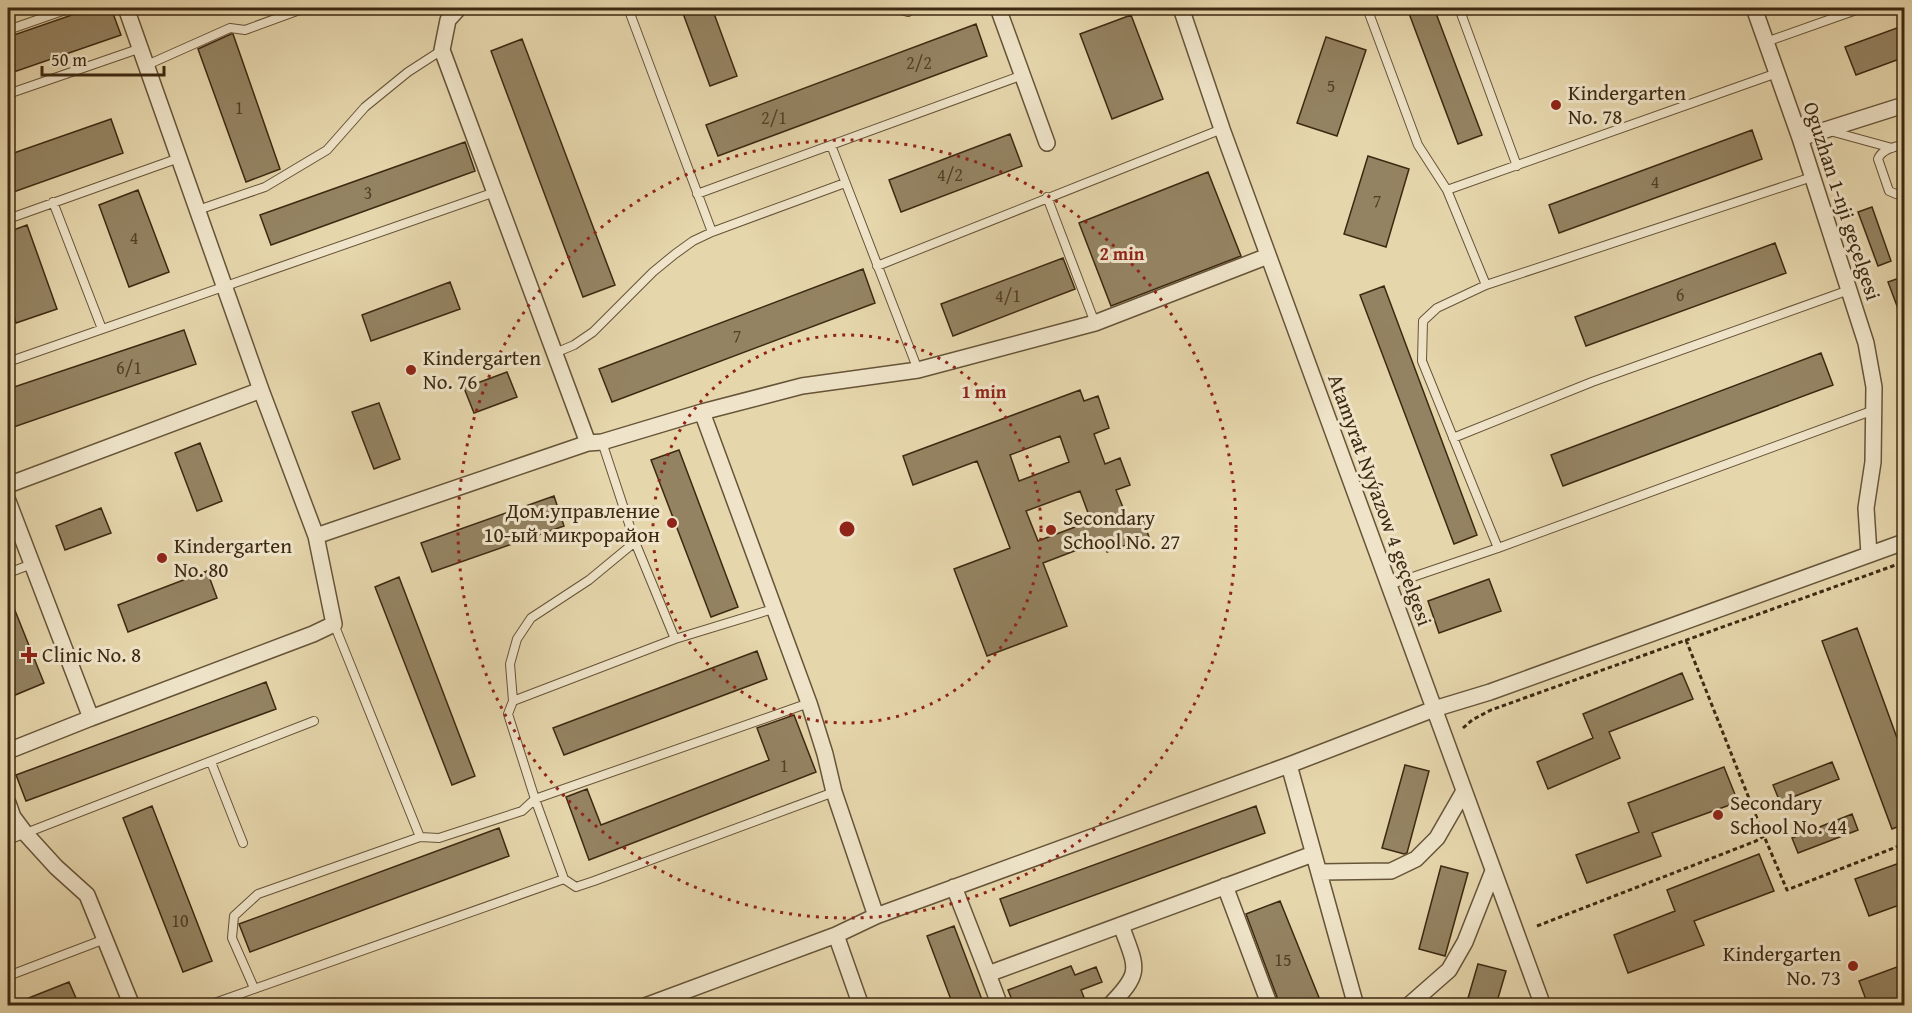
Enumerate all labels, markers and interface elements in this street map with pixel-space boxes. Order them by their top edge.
scale bar [42,39,164,77]
text: 50 m [51,46,87,73]
house number: 2/2 [906,49,932,76]
house number: 5 [1327,72,1335,99]
place label: Kindergarten No. 78 [1568,77,1686,132]
house number: 1 [235,94,243,121]
marker: Kindergarten No. 78 [1549,98,1563,112]
street label: Oguzhan 1-nji geçelgesi [1796,98,1889,304]
house number: 2/1 [761,104,787,131]
house number: 4/2 [937,161,963,188]
house number: 4 [1651,168,1659,195]
house number: 3 [364,179,372,206]
house number: 7 [1373,187,1381,214]
house number: 4 [130,224,138,251]
text: 2 min [1100,240,1145,267]
house number: 6 [1676,281,1684,308]
house number: 4/1 [995,282,1021,309]
house number: 7 [733,322,741,349]
place label: Kindergarten No. 76 [423,342,541,397]
house number: 6/1 [116,354,142,381]
marker: Kindergarten No. 76 [404,363,418,377]
street label: Atamyrat Nyýazow 4 geçelgesi [1320,369,1441,630]
text: 1 min [962,378,1007,405]
place label: Дом.управление 10-ый микрорайон [484,495,660,550]
place label: Secondary School No. 27 [1063,502,1180,557]
marker: Дом.управление 10-ый микрорайон [665,516,679,530]
centre of rings [837,519,857,539]
marker: Secondary School No. 27 [1044,523,1058,537]
place label: Kindergarten No. 80 [174,530,292,585]
marker: Kindergarten No. 80 [155,551,169,565]
place label: Clinic No. 8 [42,639,141,670]
marker: Clinic No. 8 [20,646,38,664]
house number: 1 [780,752,788,779]
place label: Secondary School No. 44 [1730,787,1847,842]
marker: Secondary School No. 44 [1711,808,1725,822]
house number: 10 [171,907,189,934]
place label: Kindergarten No. 73 [1723,938,1841,993]
house number: 15 [1274,946,1292,973]
marker: Kindergarten No. 73 [1846,959,1860,973]

